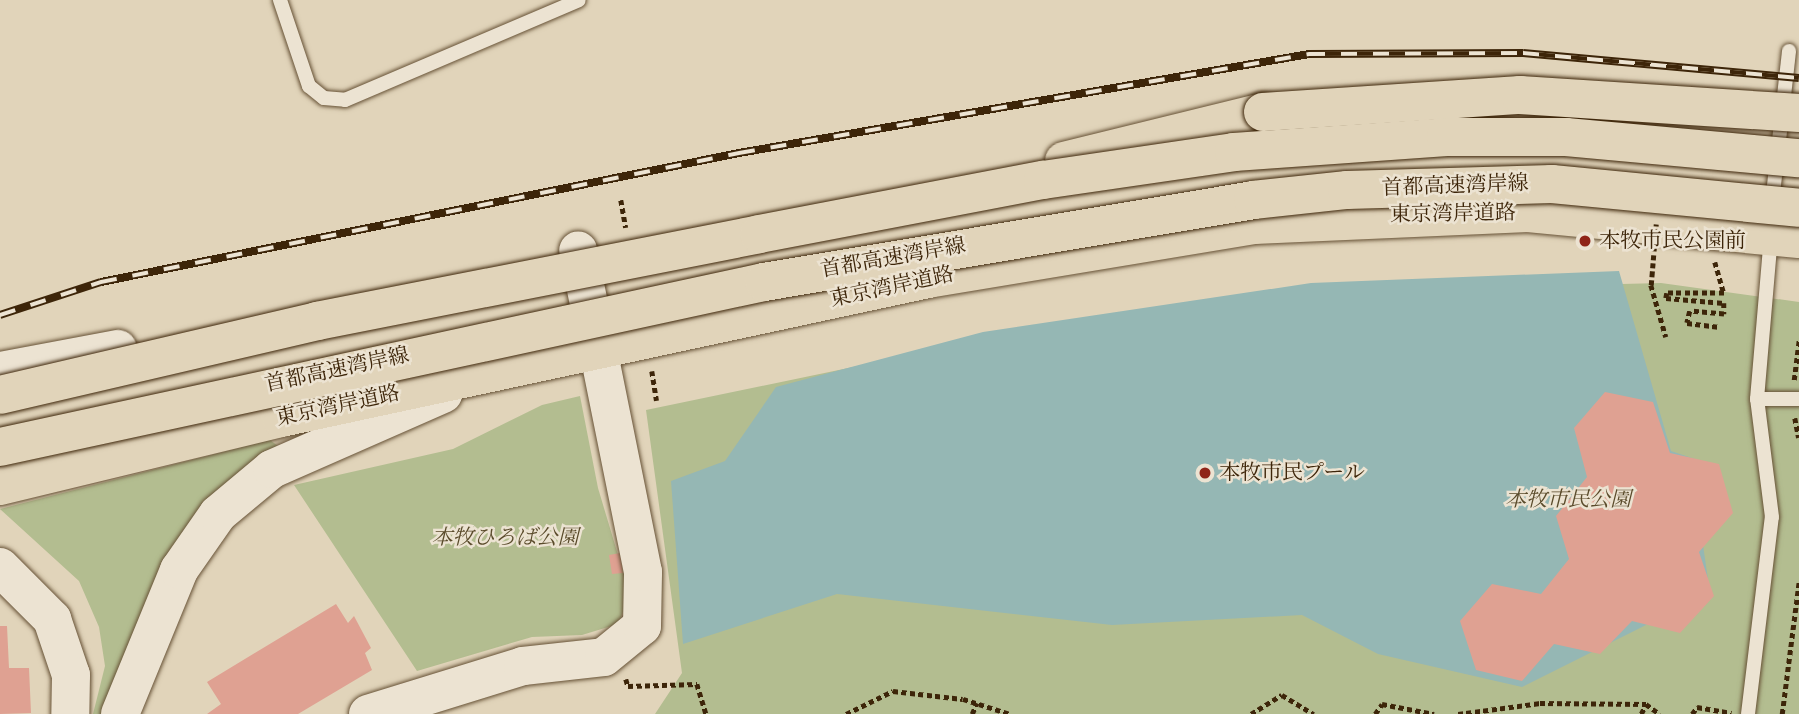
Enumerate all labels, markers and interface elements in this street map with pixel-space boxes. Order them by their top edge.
street label: 首都高速湾岸線 [1381,171,1529,201]
street label: 東京湾岸道路 [1390,200,1516,228]
place label: 本牧市民公園前 [1599,228,1746,254]
street label: 首都高速湾岸線 [818,233,968,283]
marker: 本牧市民公園前 [1577,233,1593,249]
street label: 東京湾岸道路 [828,262,956,312]
street label: 首都高速湾岸線 [262,342,412,398]
street label: 東京湾岸道路 [274,381,402,431]
place label: 本牧市民プール [1219,460,1365,486]
marker: 本牧市民プール [1197,465,1213,481]
park label: 本牧市民公園 [1505,487,1631,513]
park label: 本牧ひろば公園 [432,525,578,551]

